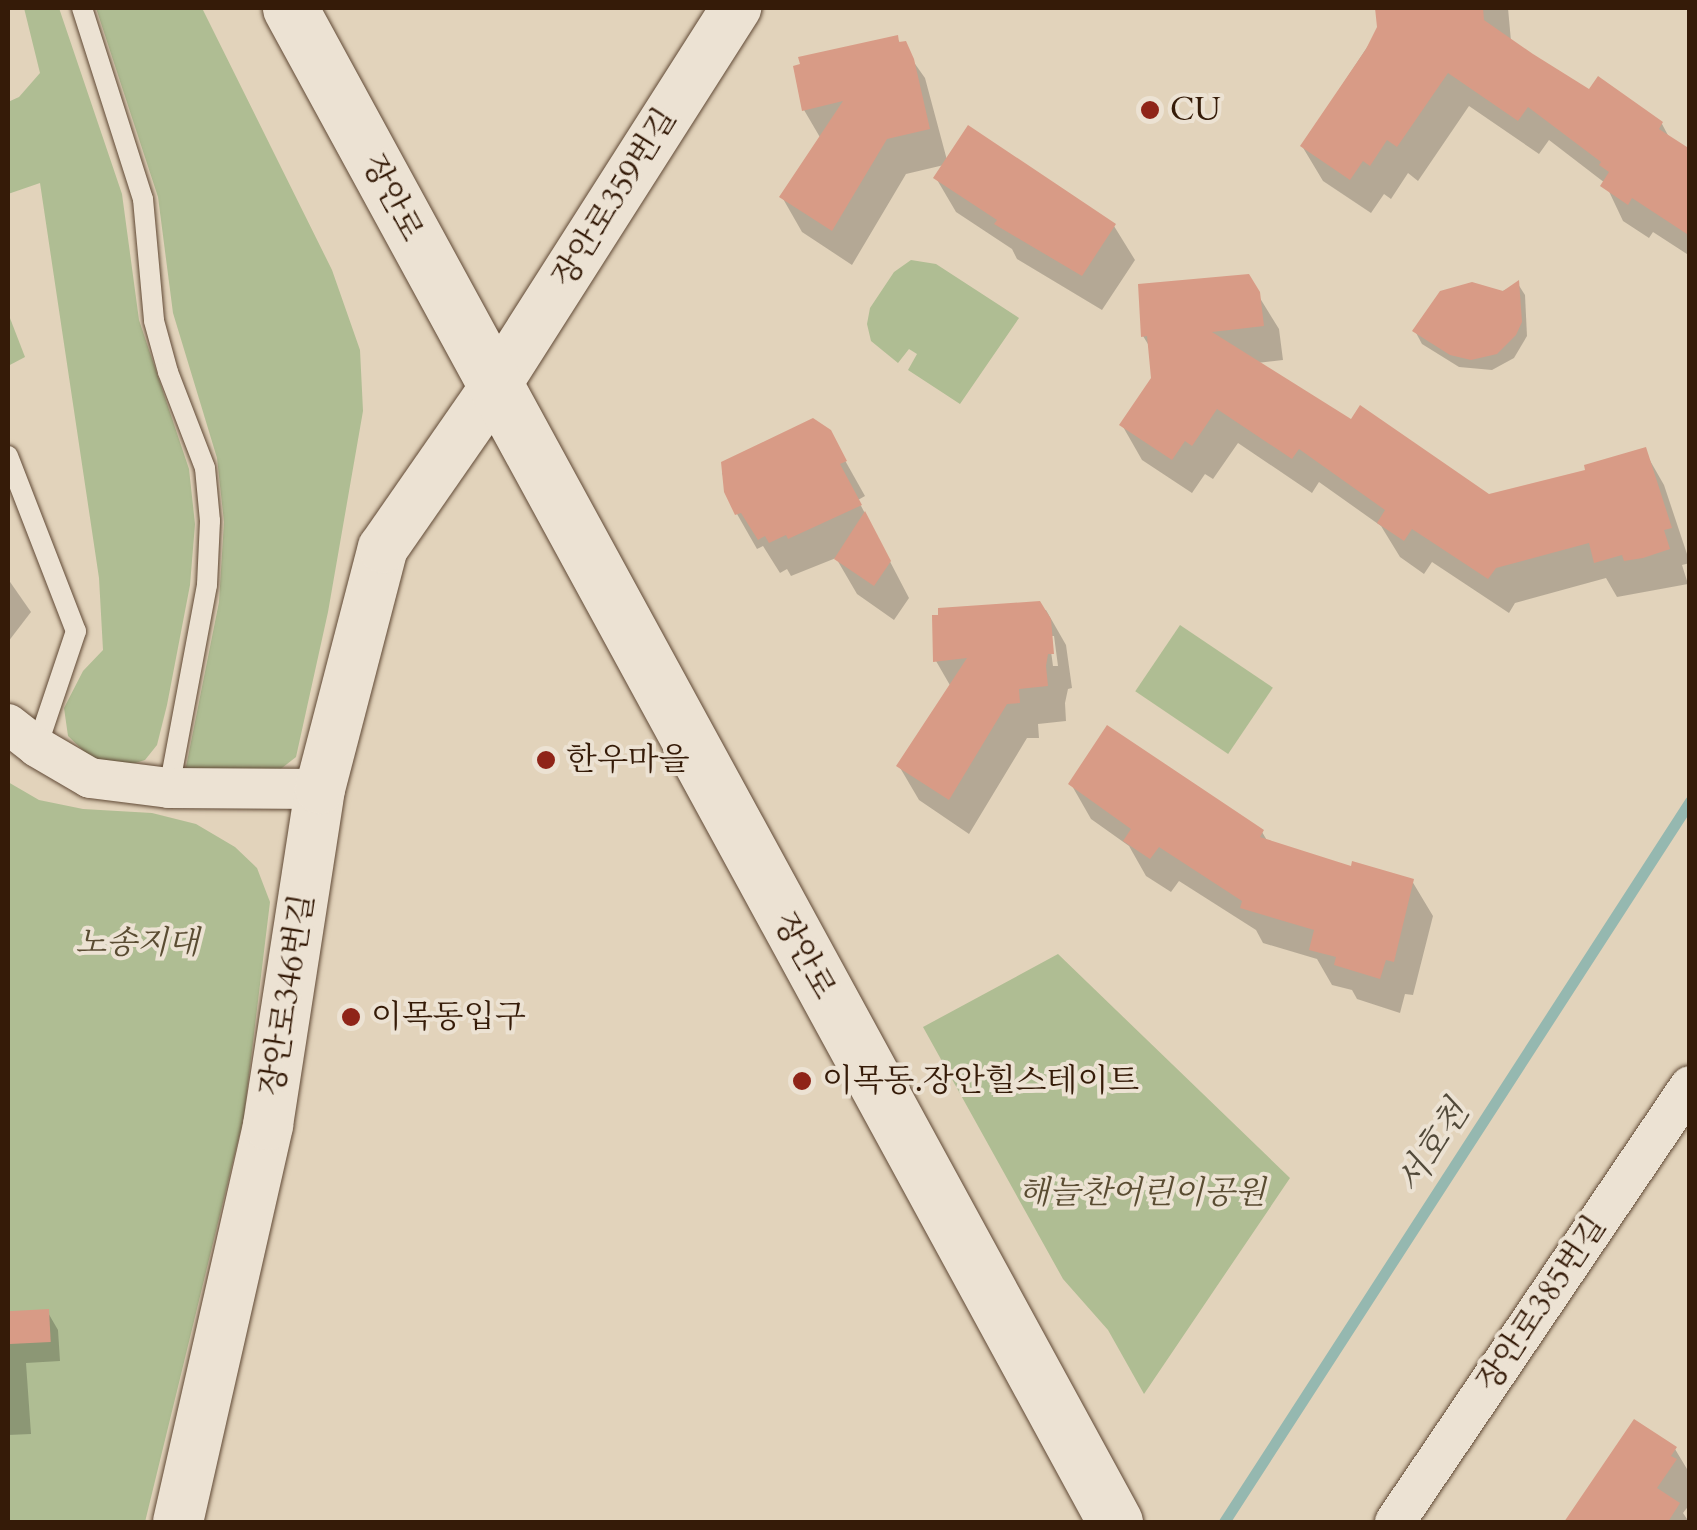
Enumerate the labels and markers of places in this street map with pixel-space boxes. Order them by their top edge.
place label: CU [1170,91,1221,129]
marker: CU [1139,99,1161,121]
place label: 한우마을 [566,741,690,779]
marker: 한우마을 [535,749,557,771]
place label: 이목동입구 [371,998,526,1036]
marker: 이목동입구 [340,1006,362,1028]
place label: 이목동.장안힐스테이트 [822,1062,1139,1100]
marker: 이목동.장안힐스테이트 [791,1070,813,1092]

